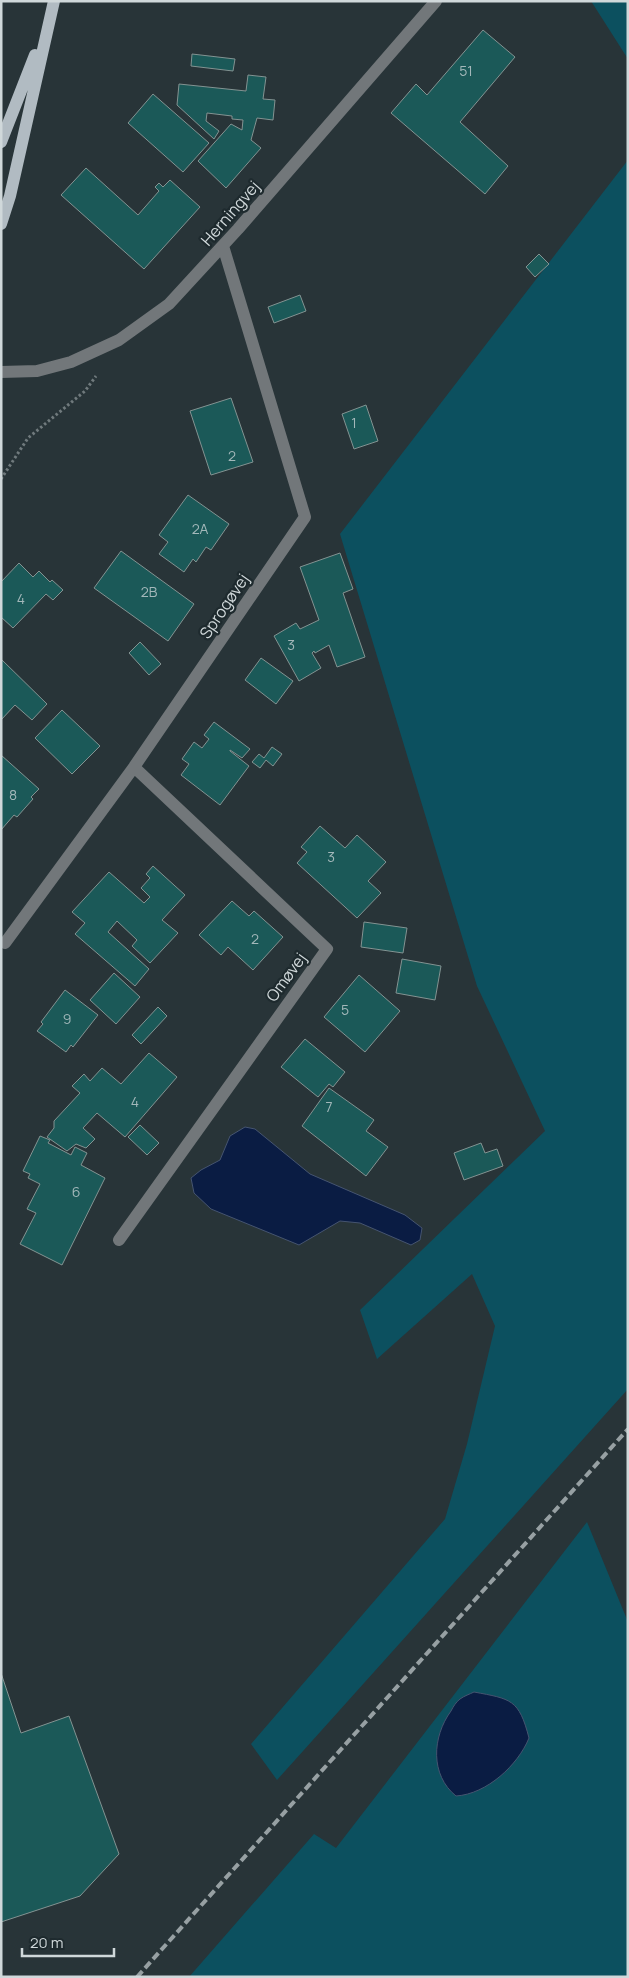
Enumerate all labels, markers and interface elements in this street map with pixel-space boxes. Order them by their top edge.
house number: 51 [459,61,473,80]
street label: Herningvej [196,176,264,250]
house number: 1 [351,413,357,432]
house number: 2 [228,446,236,465]
house number: 2A [192,519,208,538]
street label: Sprogøvej [194,569,254,643]
house number: 2B [141,582,158,601]
house number: 4 [17,589,25,608]
house number: 3 [287,635,295,654]
house number: 8 [9,785,17,804]
house number: 3 [327,847,335,866]
house number: 2 [251,929,259,948]
street label: Omøvej [261,948,311,1006]
house number: 5 [341,1000,349,1019]
house number: 9 [63,1009,71,1028]
house number: 4 [131,1092,139,1111]
house number: 7 [325,1097,333,1116]
house number: 6 [72,1182,80,1201]
scale bar [22,1926,115,1958]
text: 20 m [30,1932,63,1953]

